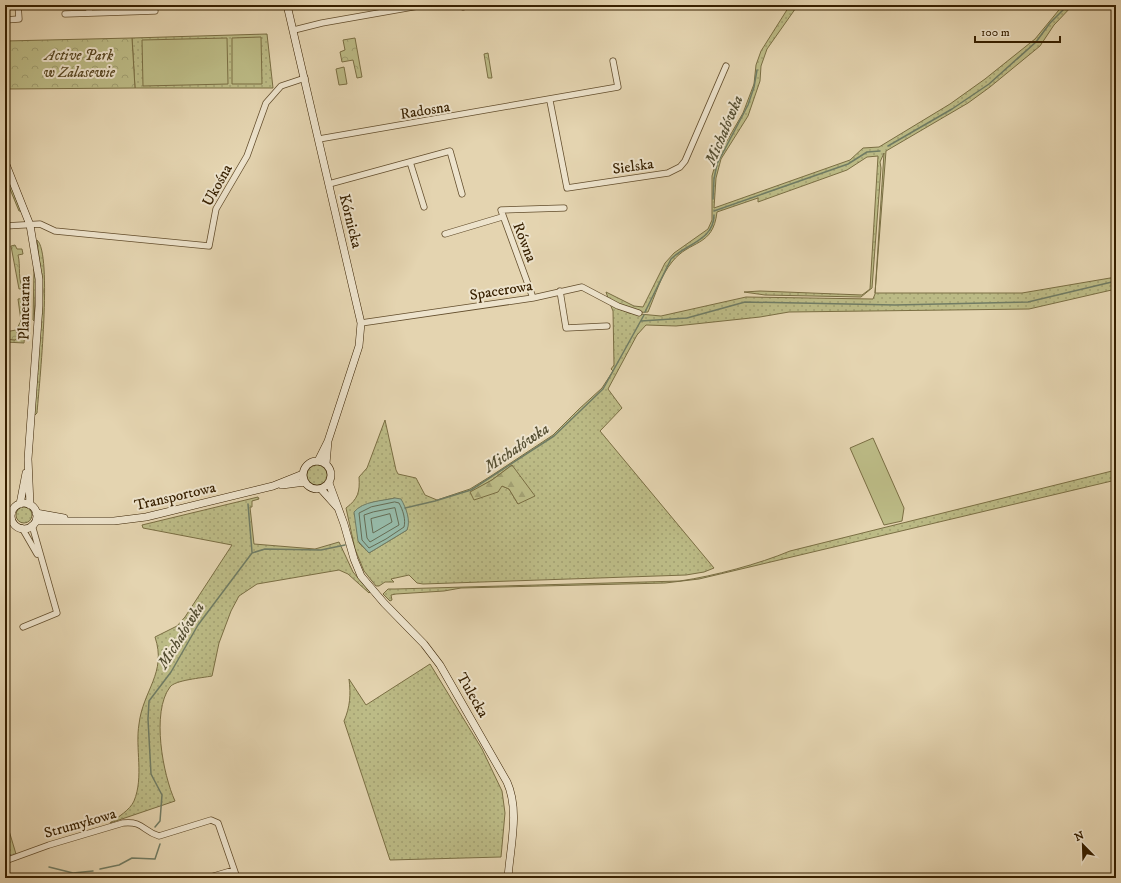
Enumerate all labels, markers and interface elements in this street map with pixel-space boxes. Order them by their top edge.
scale bar [975,18,1060,44]
text: 100 m [981,25,1010,40]
park label: Active Park w Zalasewie [43,46,116,82]
water label: Michałówka [700,92,748,169]
street label: Radosna [399,97,452,124]
street label: Sielska [611,154,655,179]
street label: Ukośna [198,160,237,210]
street label: Kórnicka [335,192,367,251]
street label: Równa [508,220,541,265]
street label: Planetarna [14,275,35,340]
street label: Spacerowa [468,276,534,305]
water label: Michałówka [479,419,553,477]
street label: Transportowa [133,478,218,515]
water label: Michałówka [152,599,209,673]
street label: Tulecka [452,670,493,722]
street label: Strumykowa [42,804,119,843]
north arrow [1063,825,1103,865]
text: N [1073,829,1086,845]

